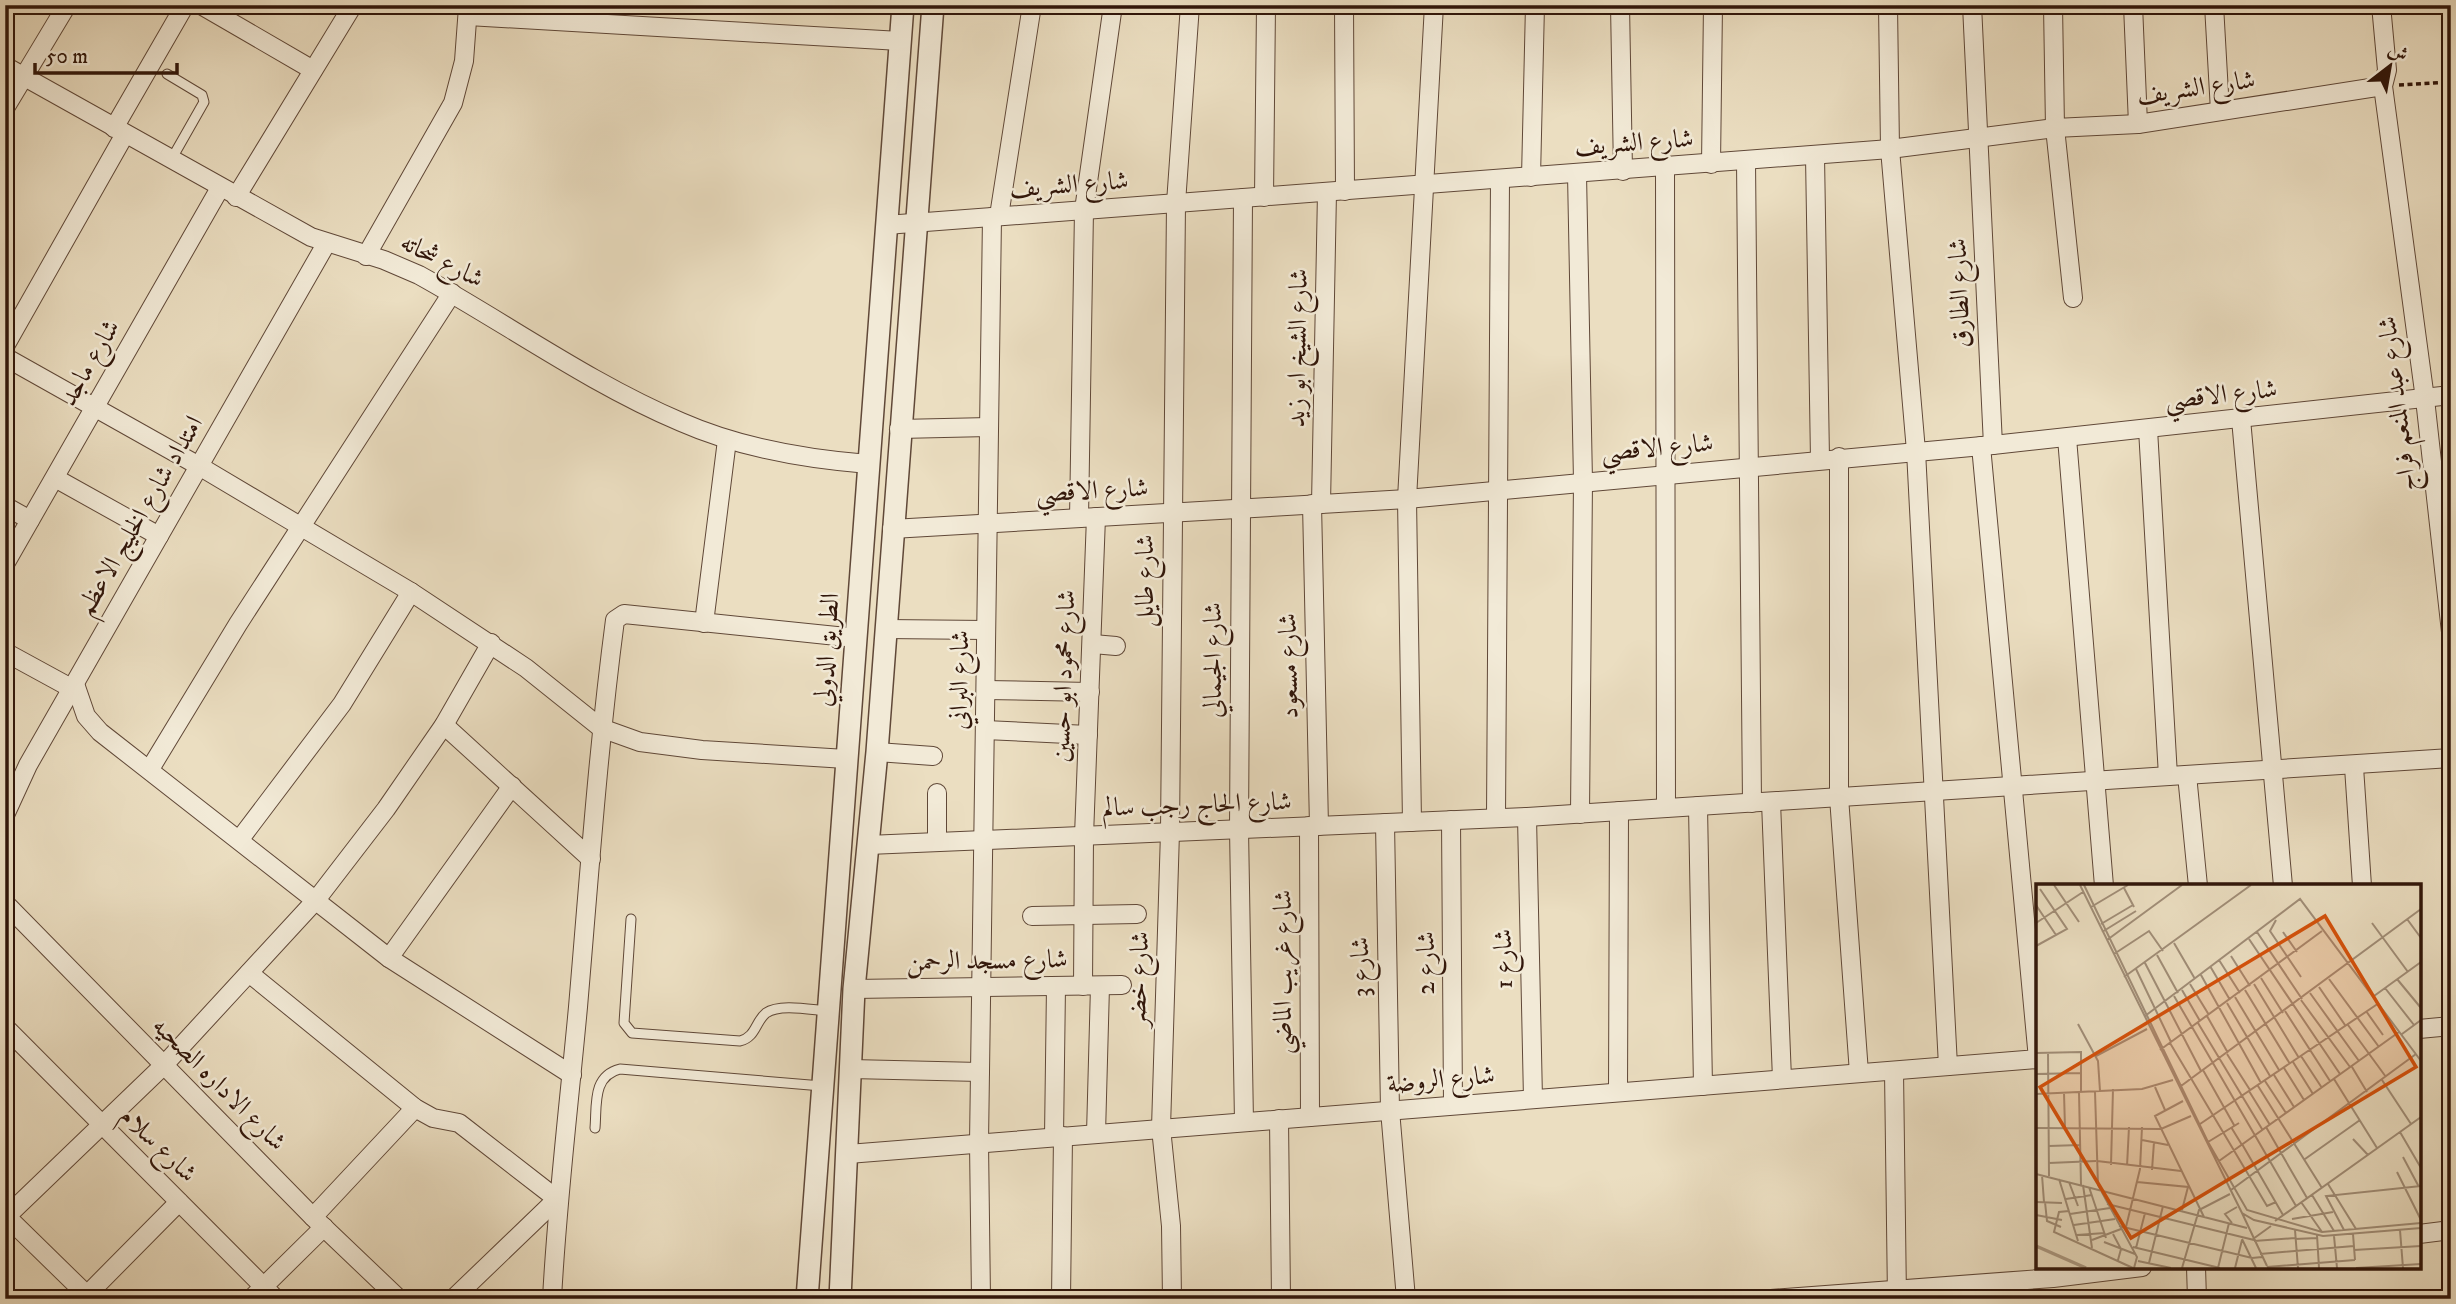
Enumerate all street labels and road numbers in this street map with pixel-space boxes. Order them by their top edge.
street label: شارع الشريف [2135,63,2258,117]
street label: شارع الشريف [1573,122,1695,168]
street label: شارع الشريف [1008,164,1130,210]
street label: شارع شحاته [393,226,489,300]
street label: شارع الطارق [1942,238,1982,348]
street label: شارع الشيخ ابو زيد [1280,268,1322,428]
street label: شارع ماجد [52,314,131,414]
street label: شارع عبد المنعم فراج [2371,314,2432,494]
street label: شارع الاقصي [2163,373,2280,423]
street label: امتداد شارع الخليج الاعظم [69,410,217,626]
street label: شارع الاقصي [1599,427,1715,475]
street label: شارع الاقصي [1035,472,1150,516]
street label: شارع طايل [1129,534,1166,628]
street label: شارع محمود ابو حسين [1044,589,1087,763]
street label: الطريق الدولي [807,592,851,708]
street label: شارع الجيمالي [1197,602,1234,718]
street label: شارع مسعود [1272,613,1310,719]
street label: شارع البراني [943,630,981,730]
street label: شارع الحاج رجب سالم [1102,785,1293,831]
street label: شارع غريب الماضي [1267,890,1306,1054]
street label: شارع 1 [1487,929,1525,989]
street label: شارع خضر [1121,931,1161,1030]
street label: شارع 2 [1410,931,1447,995]
street label: شارع 3 [1344,936,1382,997]
street label: شارع مسجد الرحمن [906,943,1068,983]
street label: شارع الاداره الصحيه [142,1010,293,1161]
street label: شارع الروضة [1386,1059,1497,1105]
street label: شارع سلام [109,1100,204,1194]

